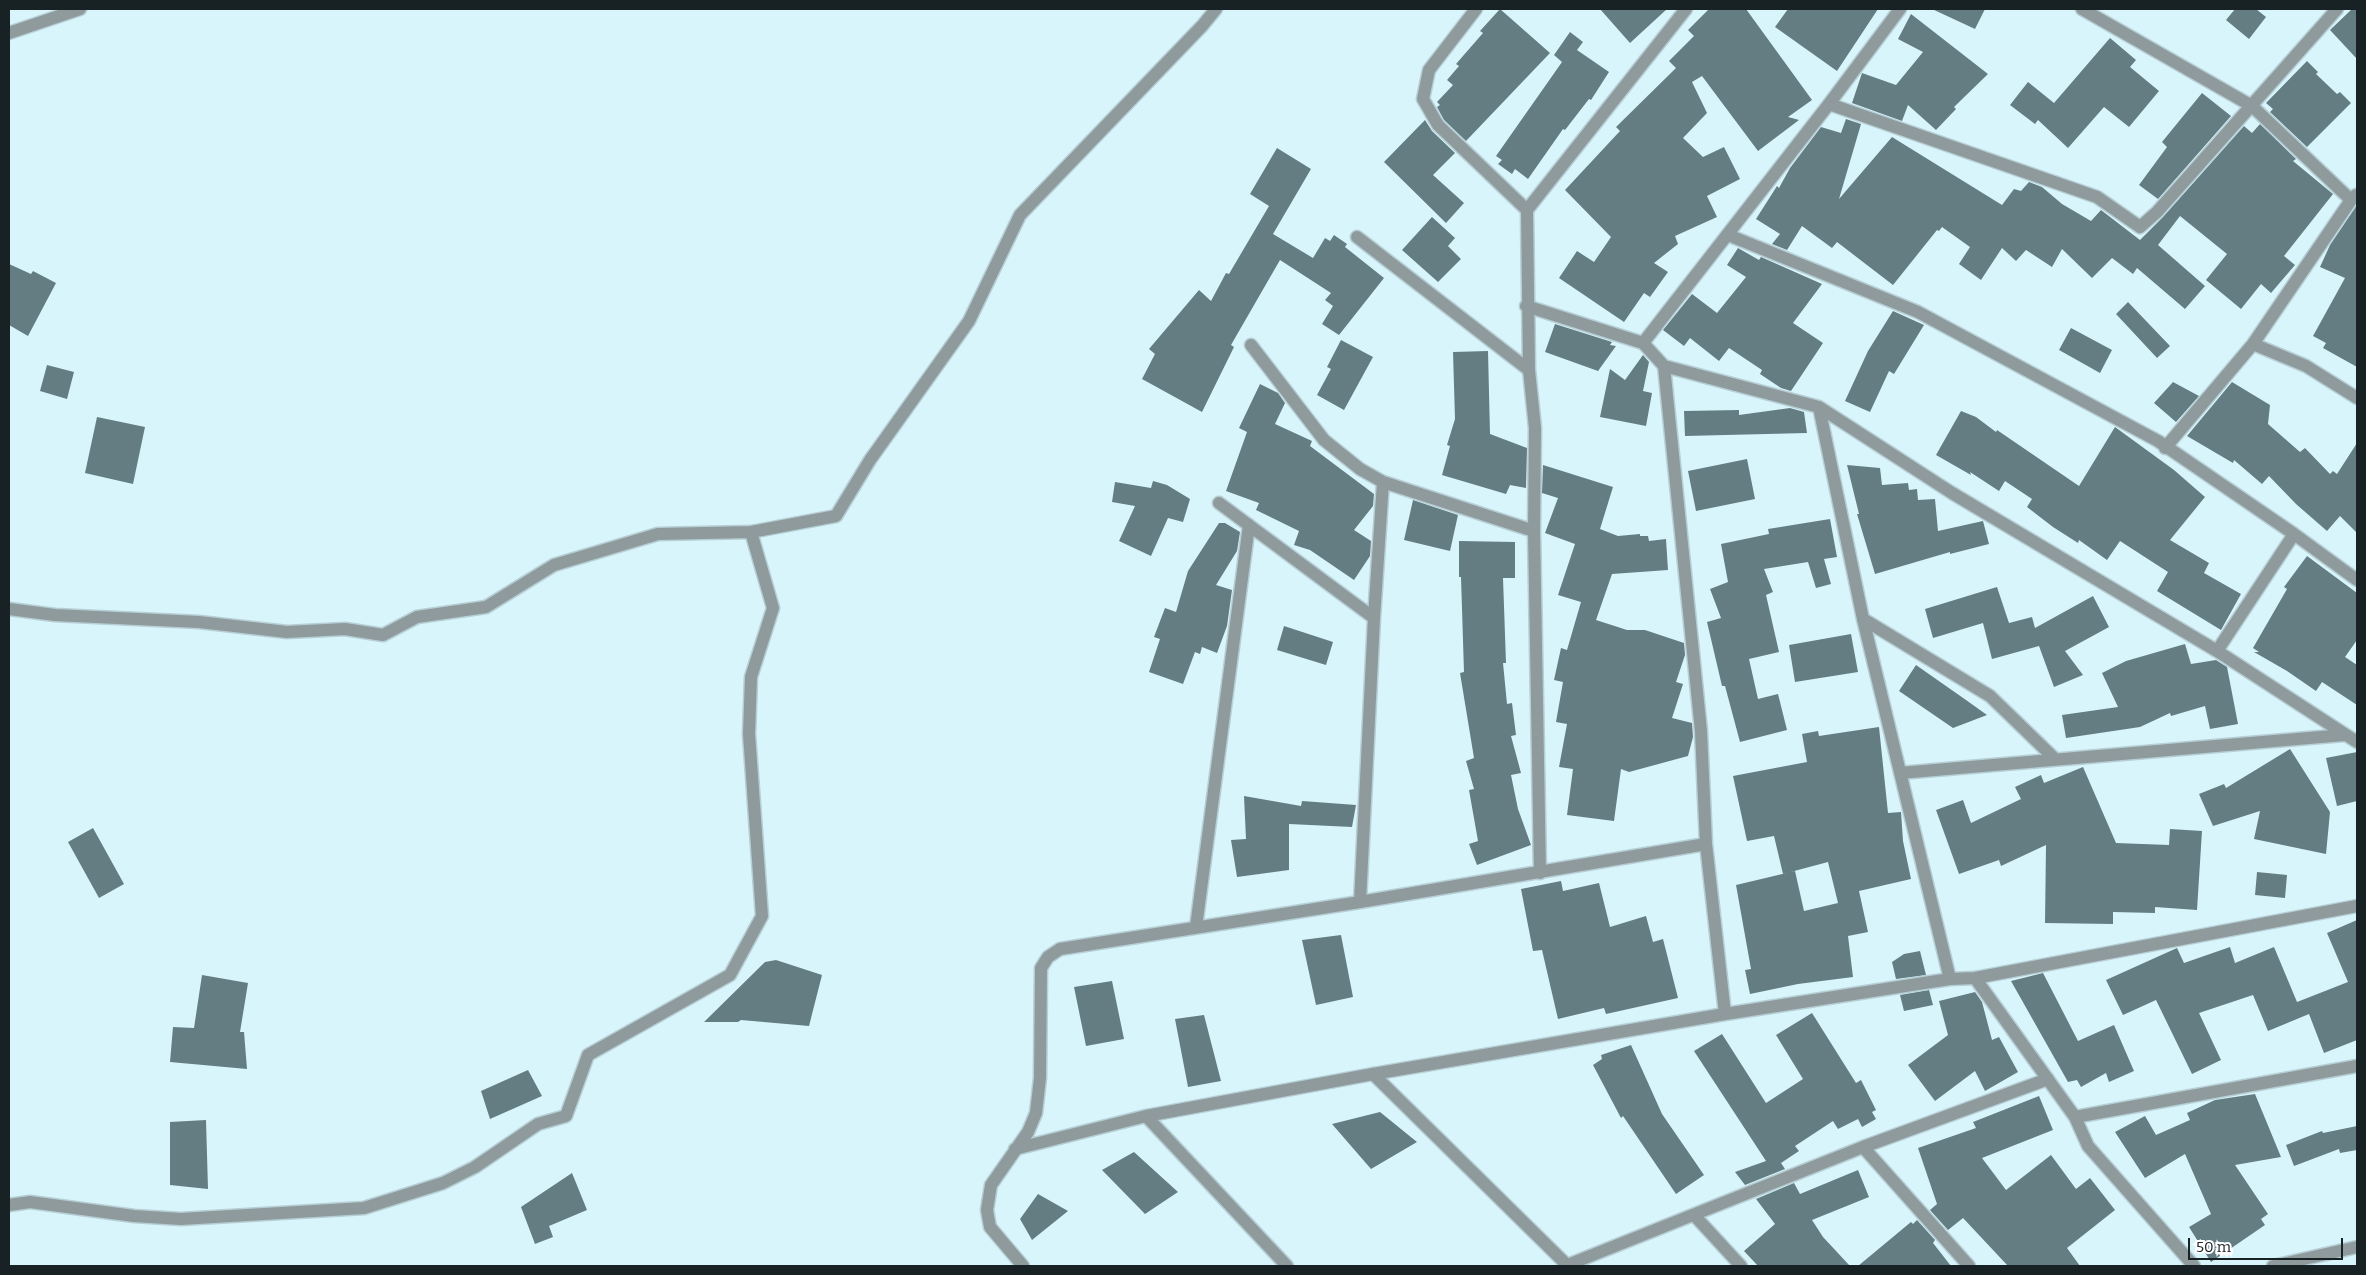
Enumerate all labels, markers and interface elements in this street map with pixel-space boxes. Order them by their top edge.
scale bar [2191,1228,2346,1260]
text: 50 m [2196,1238,2231,1256]

